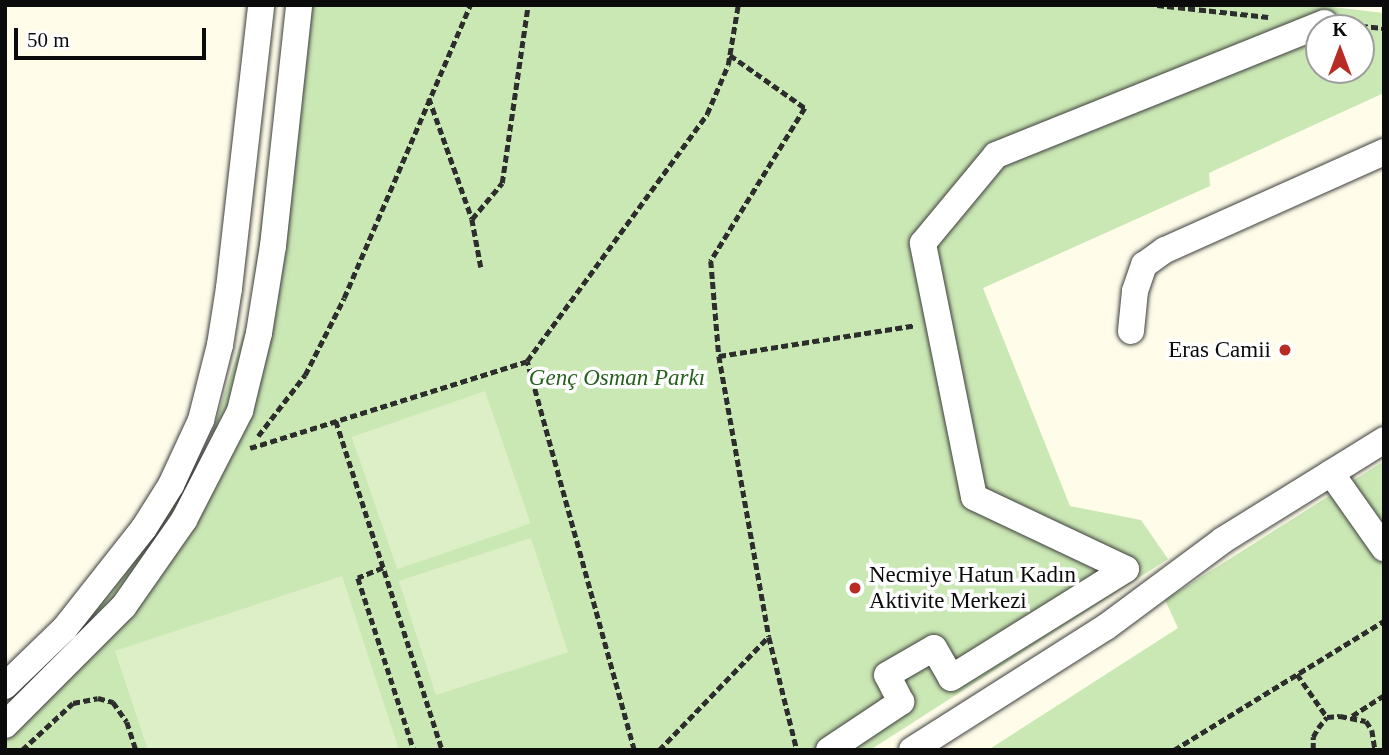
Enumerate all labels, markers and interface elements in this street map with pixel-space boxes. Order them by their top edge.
scale bar [18,14,210,58]
north arrow [1305,14,1375,84]
text: K [1333,19,1347,40]
text: 50 m [27,28,70,52]
place label: Eras Camii [1168,336,1271,364]
marker: Eras Camii [1277,342,1293,358]
park label: Genç Osman Parkı [529,364,705,392]
place label: Necmiye Hatun Kadın Aktivite Merkezi [869,561,1076,615]
marker: Necmiye Hatun Kadın Aktivite Merkezi [847,580,863,596]

